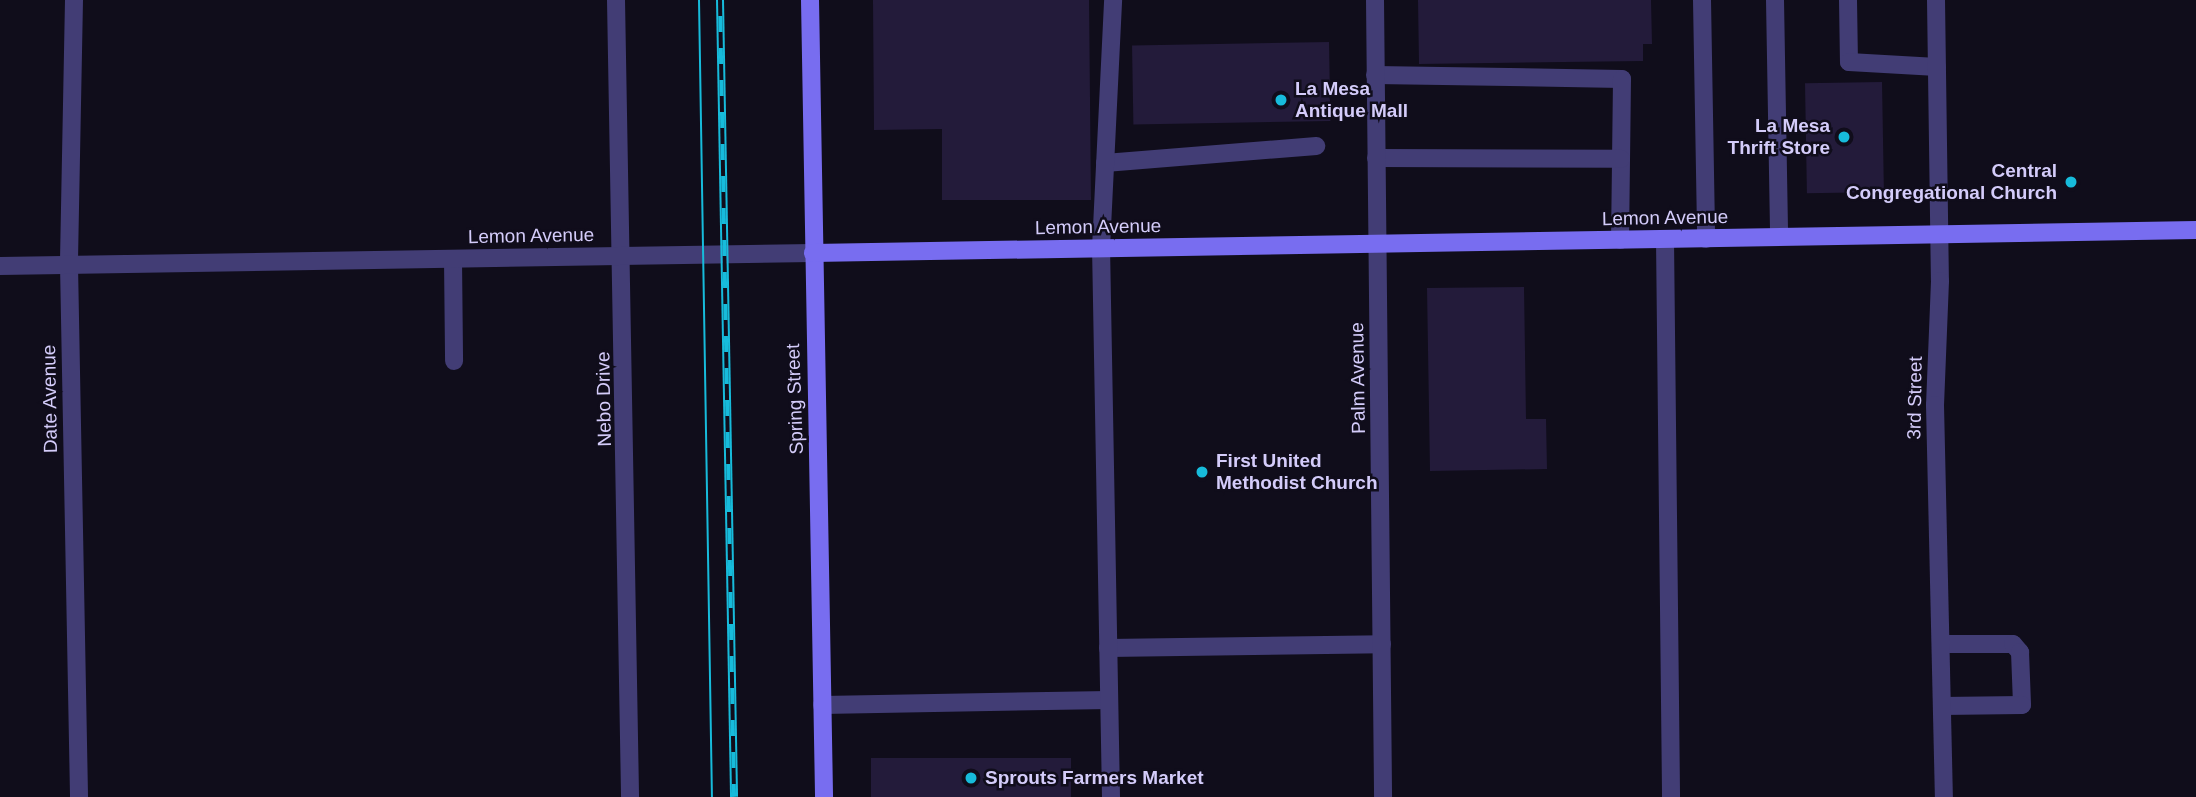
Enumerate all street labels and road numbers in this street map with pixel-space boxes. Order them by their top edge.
street label: Lemon Avenue [1601,205,1729,231]
street label: Lemon Avenue [1034,214,1162,240]
street label: Lemon Avenue [467,223,595,249]
street label: Palm Avenue [1346,321,1370,435]
street label: Spring Street [782,343,808,455]
street label: Date Avenue [38,344,62,454]
street label: Nebo Drive [592,351,616,447]
street label: 3rd Street [1903,356,1927,440]

